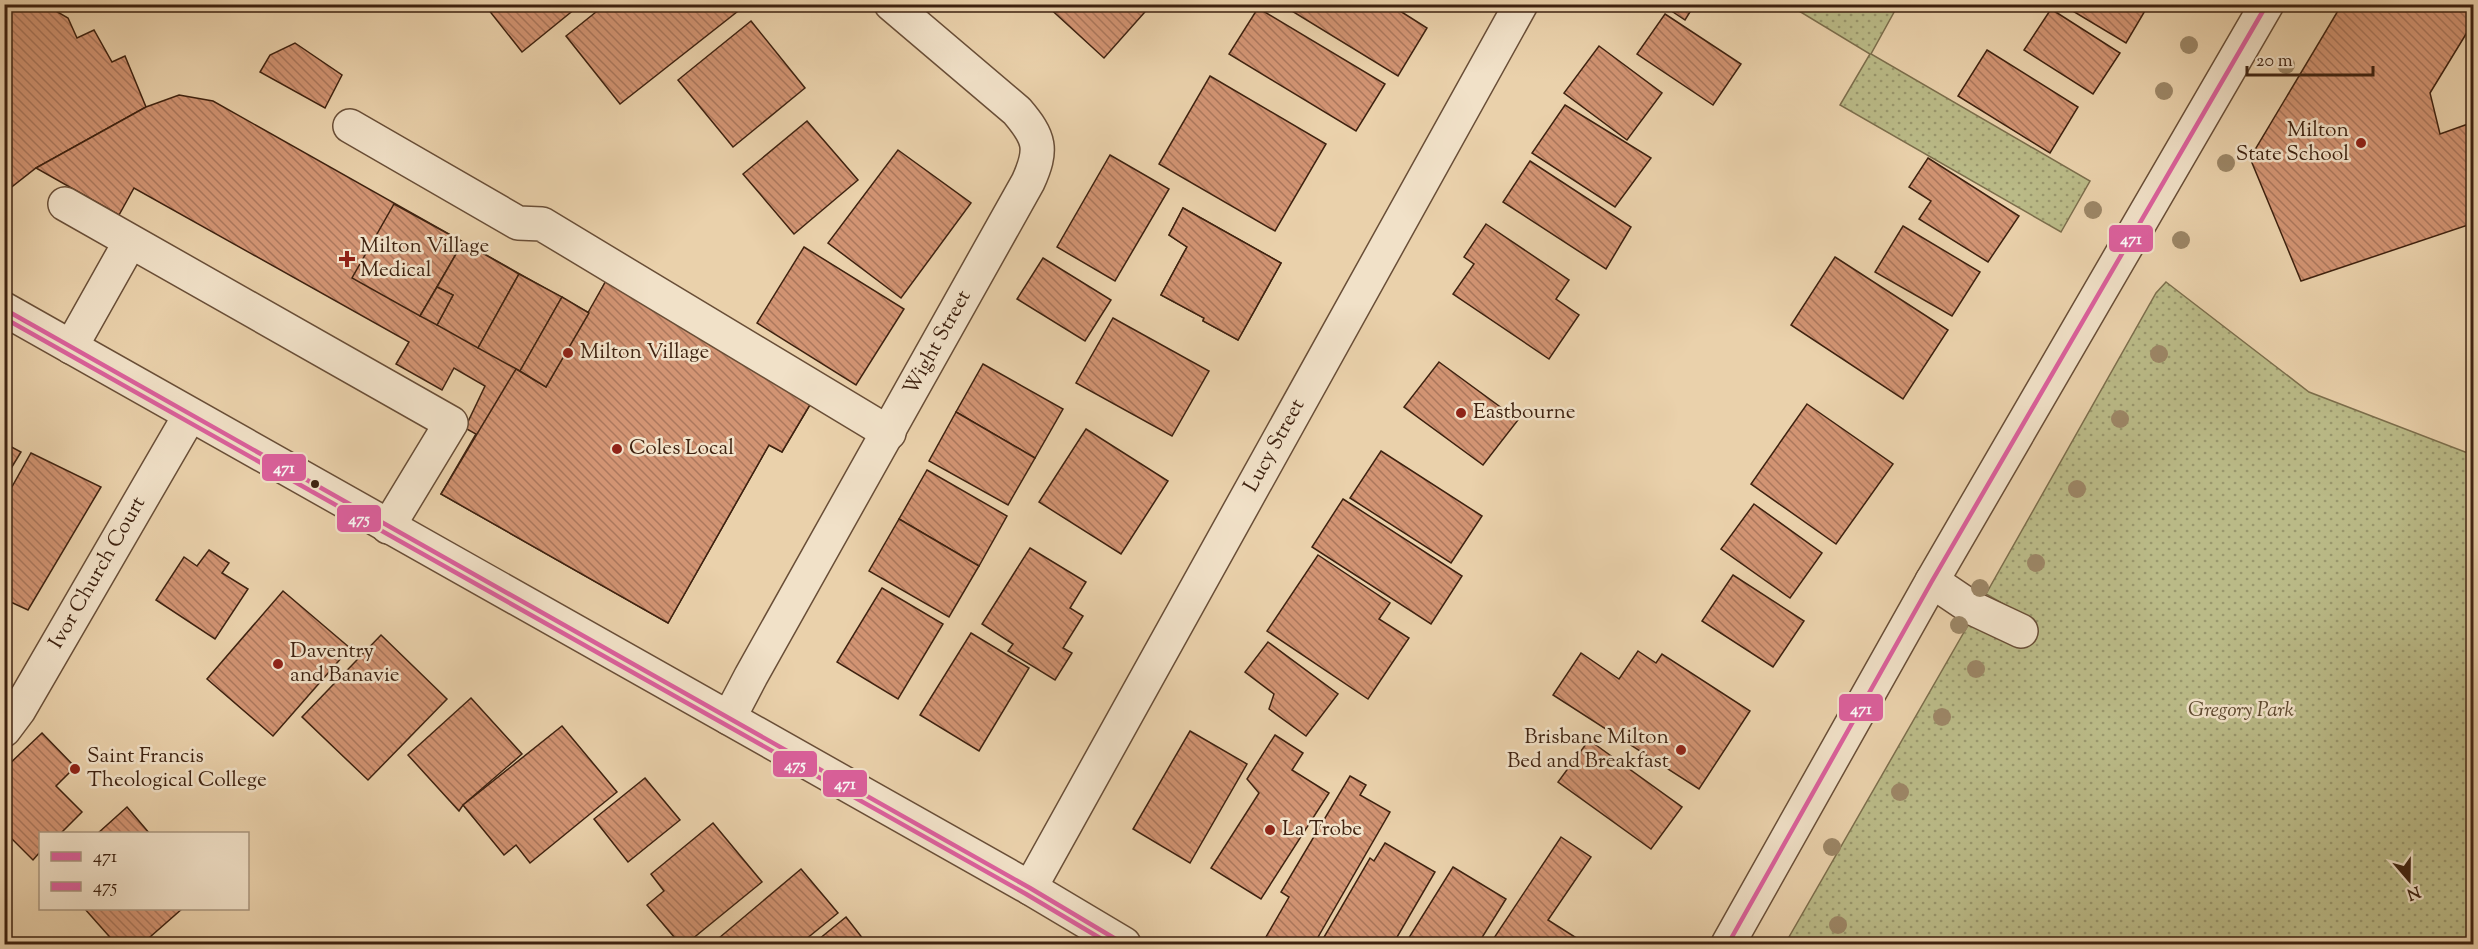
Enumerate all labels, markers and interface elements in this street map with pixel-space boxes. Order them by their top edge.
scale bar [2247,39,2373,77]
text: 20 m [2256,49,2293,75]
place label: Milton State School [2236,116,2349,170]
marker: Milton State School [2354,136,2368,150]
line badge: 471 [2108,224,2154,253]
text: 471 [2119,229,2142,252]
place label: Milton Village Medical [360,232,489,286]
marker: Milton Village Medical [338,250,356,268]
street label: Wight Street [897,285,979,401]
place label: Milton Village [580,338,709,368]
marker: Milton Village [561,346,575,360]
street label: Lucy Street [1237,394,1313,498]
place label: Eastbourne [1473,398,1576,428]
marker: Eastbourne [1454,406,1468,420]
place label: Coles Local [629,434,734,464]
marker: Coles Local [610,442,624,456]
line badge: 471 [261,453,307,482]
text: 471 [272,458,295,481]
unlabelled marker [309,478,321,490]
street label: Ivor Church Court [42,491,154,655]
line badge: 475 [336,504,382,533]
text: 475 [347,509,370,532]
place label: Daventry and Banavie [290,637,400,691]
marker: Daventry and Banavie [271,657,285,671]
line badge: 471 [1838,693,1884,722]
park label: Gregory Park [2188,696,2295,726]
text: 471 [1849,699,1872,722]
place label: Brisbane Milton Bed and Breakfast [1507,723,1669,777]
place label: Saint Francis Theological College [87,742,267,796]
marker: Brisbane Milton Bed and Breakfast [1674,743,1688,757]
line badge: 475 [772,750,818,778]
text: 475 [783,755,806,778]
marker: Saint Francis Theological College [68,762,82,776]
line badge: 471 [822,769,868,798]
text: 471 [833,774,856,797]
place label: La Trobe [1282,815,1362,845]
marker: La Trobe [1263,823,1277,837]
legend [39,832,249,910]
text: 471 [93,845,117,871]
north arrow [2379,850,2439,910]
text: 475 [93,875,117,901]
text: N [2403,879,2423,905]

